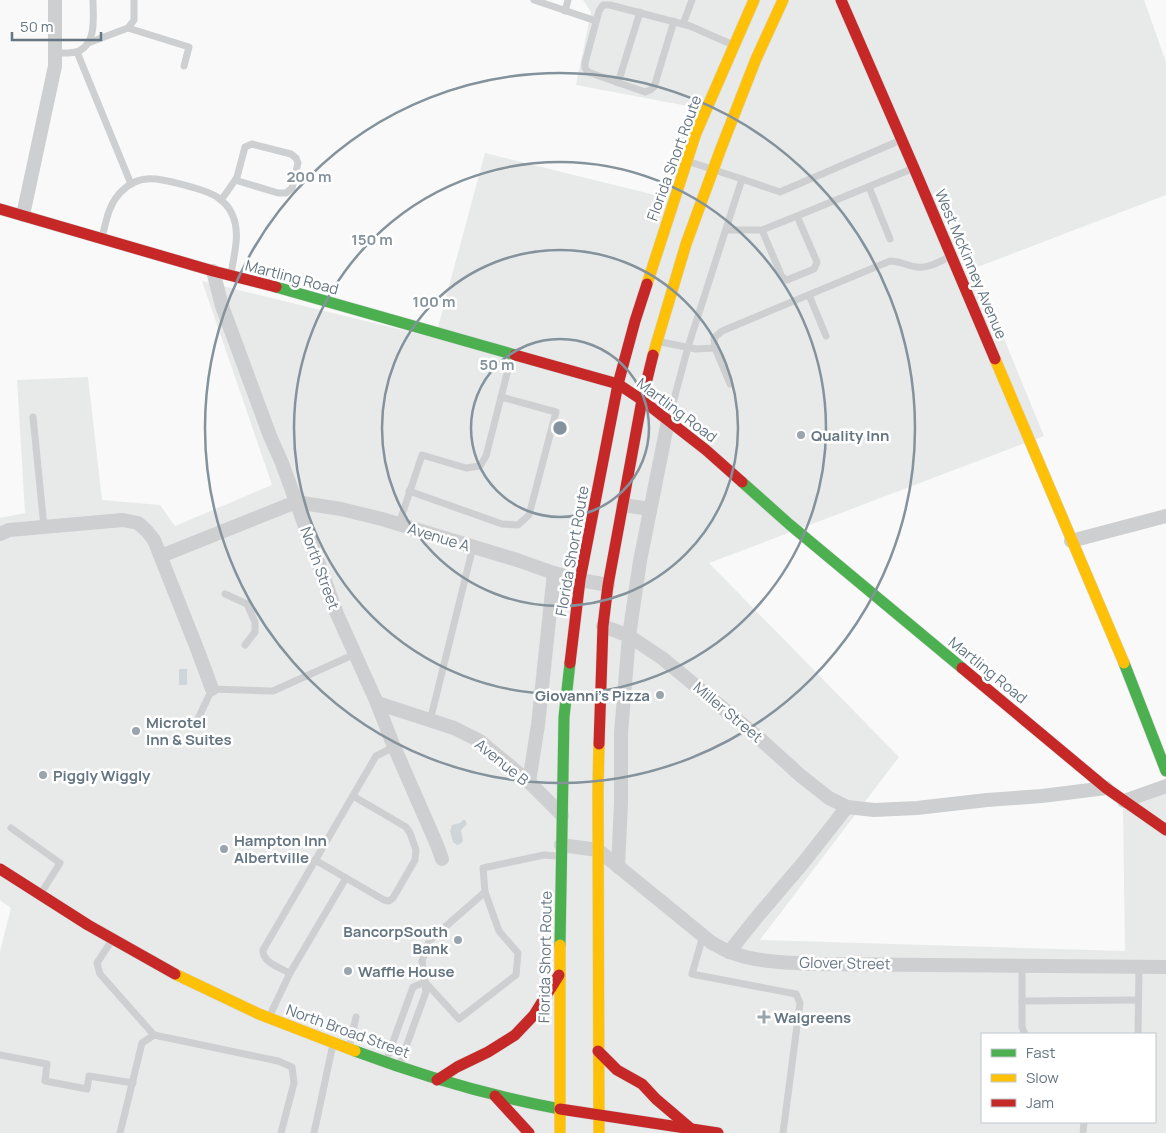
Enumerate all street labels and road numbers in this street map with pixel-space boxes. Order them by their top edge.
street label: Florida Short Route [642,92,707,224]
street label: West McKinney Avenue [930,186,1012,342]
street label: Martling Road [243,254,341,300]
street label: Martling Road [632,373,722,447]
street label: Florida Short Route [550,484,594,618]
street label: Avenue A [405,518,473,557]
street label: North Street [295,524,345,612]
street label: Martling Road [944,632,1032,708]
street label: Miller Street [689,677,767,747]
street label: Avenue B [471,734,533,790]
street label: Florida Short Route [533,890,557,1023]
street label: Glover Street [799,952,891,974]
street label: North Broad Street [283,999,413,1063]

